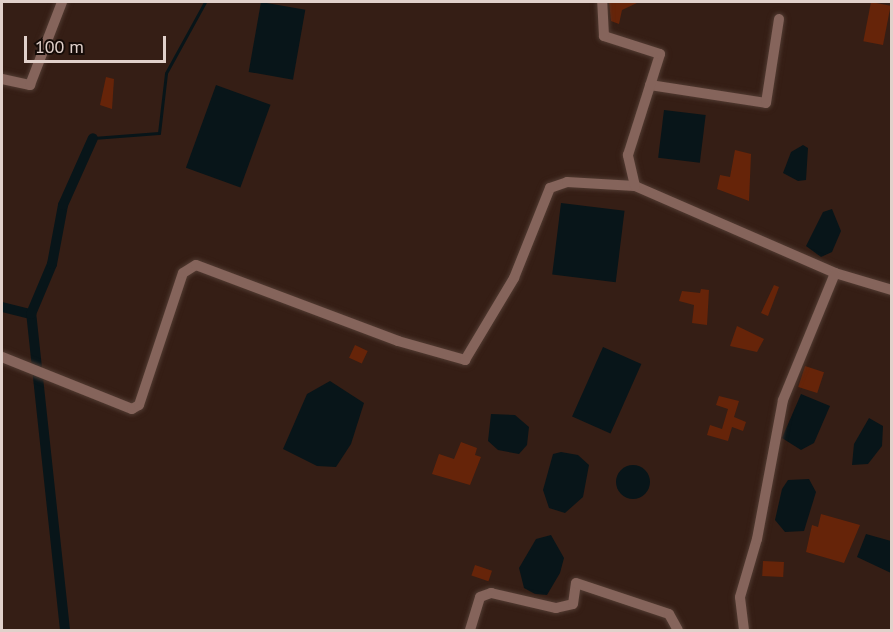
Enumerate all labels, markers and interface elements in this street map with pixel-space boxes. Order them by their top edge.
scale bar [27,24,170,62]
text: 100 m [35,35,84,58]

